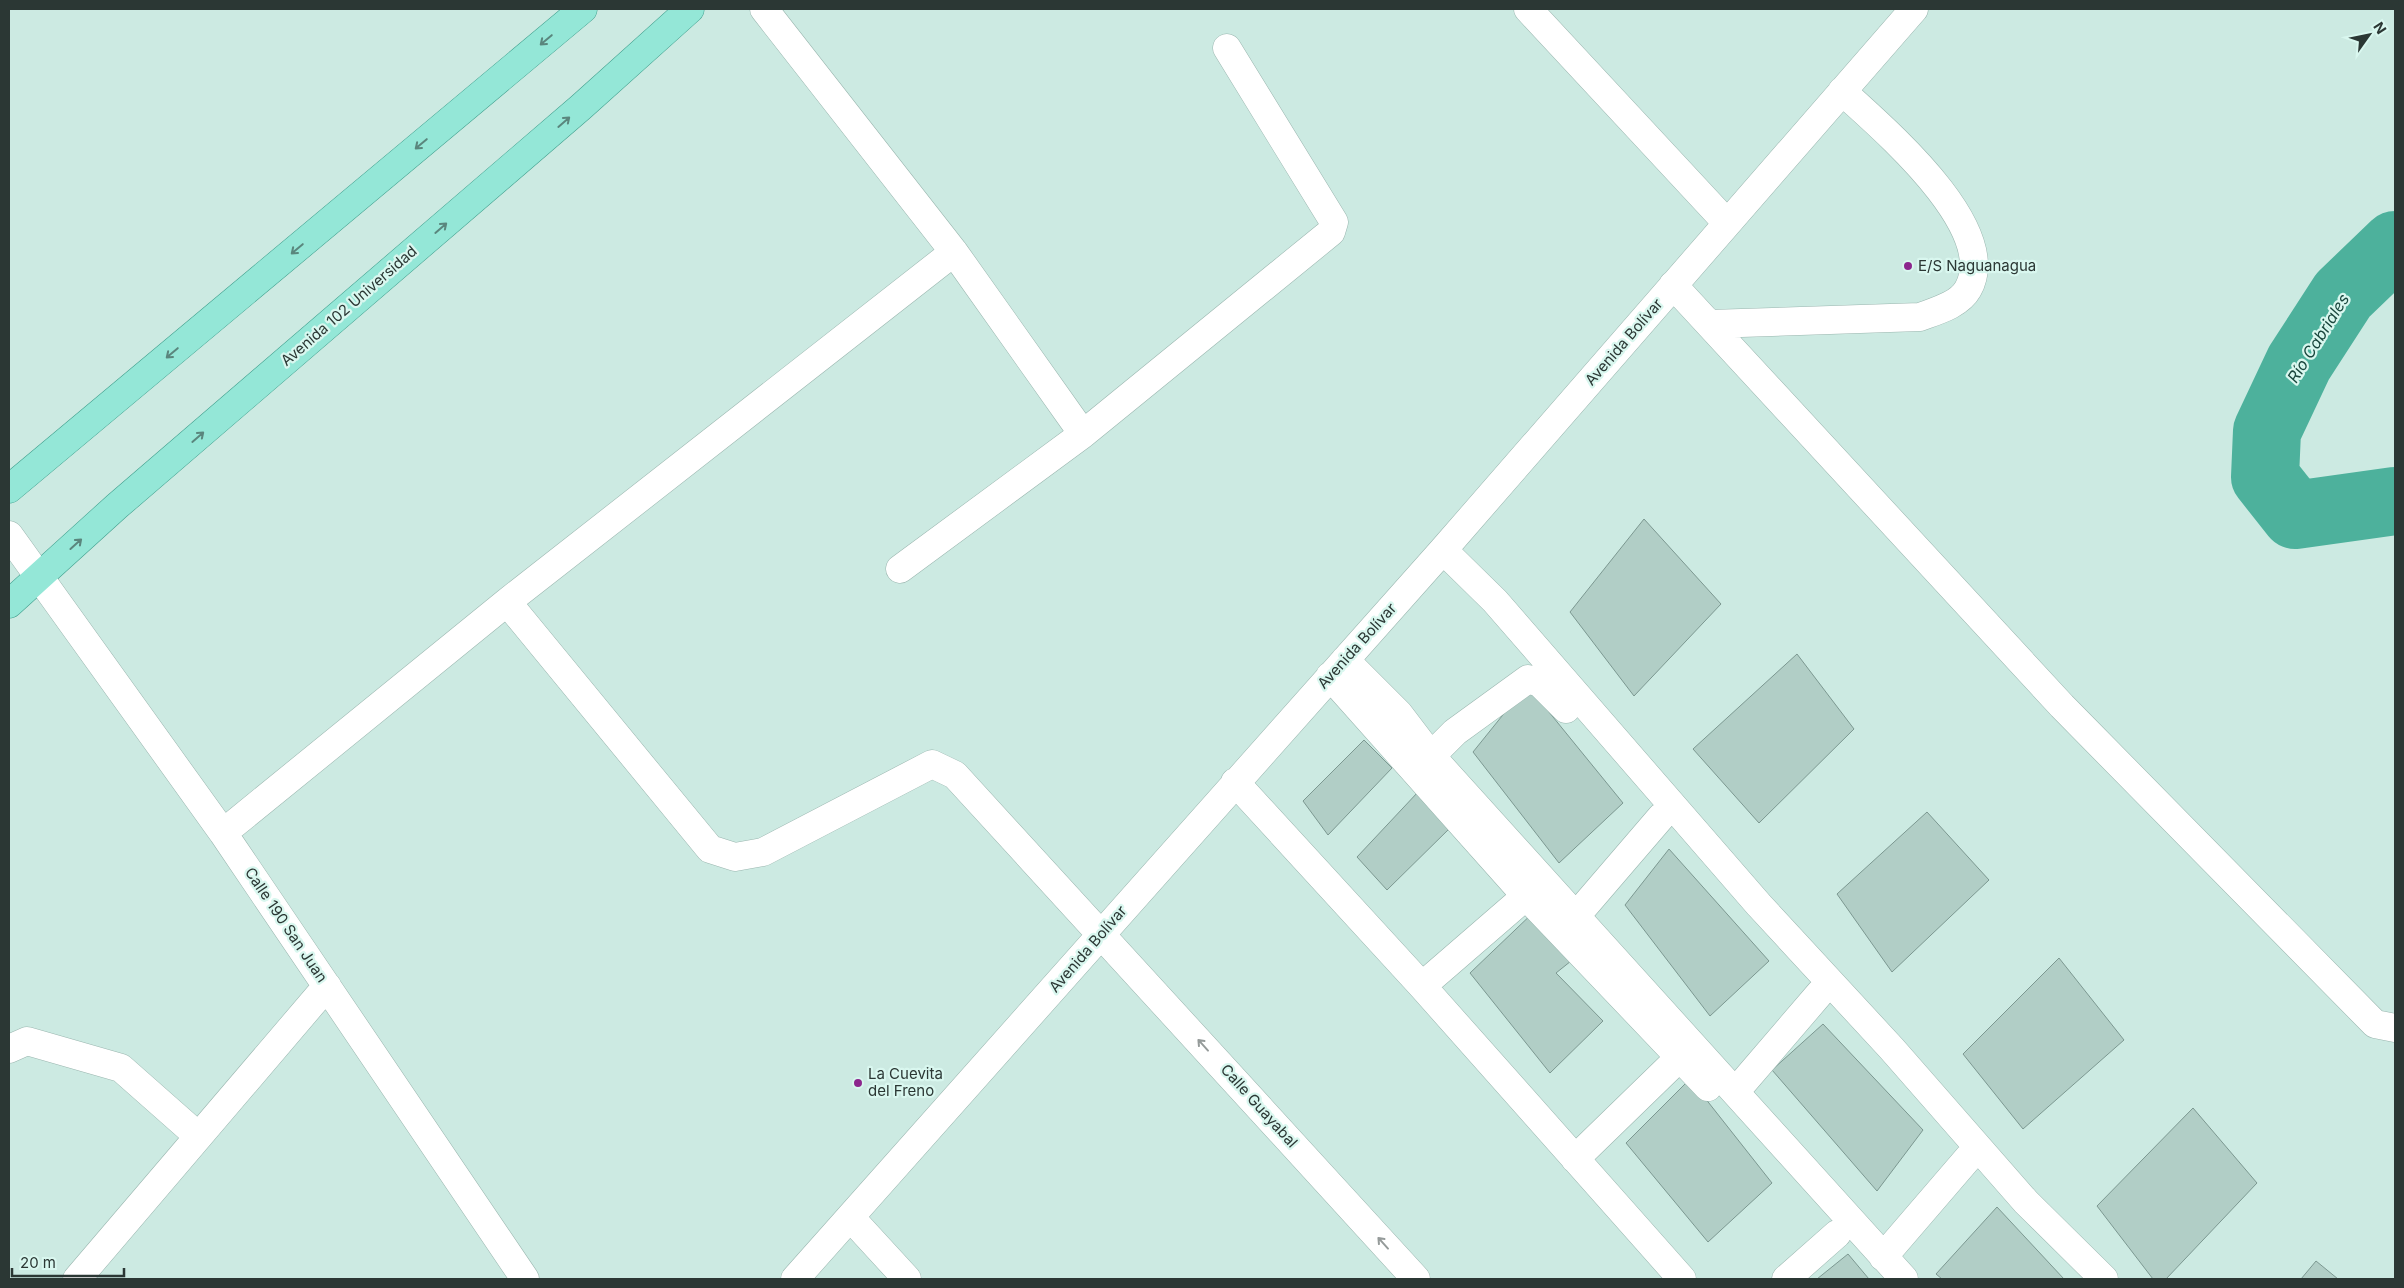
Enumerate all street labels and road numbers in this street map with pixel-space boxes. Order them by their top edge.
street label: Avenida 102 Universidad [277,241,421,370]
street label: Avenida Bolívar [1581,294,1667,389]
street label: Avenida Bolívar [1313,599,1400,693]
street label: Calle 190 San Juan [241,864,332,986]
street label: Avenida Bolívar [1045,901,1131,996]
street label: Calle Guayabal [1217,1060,1302,1151]

